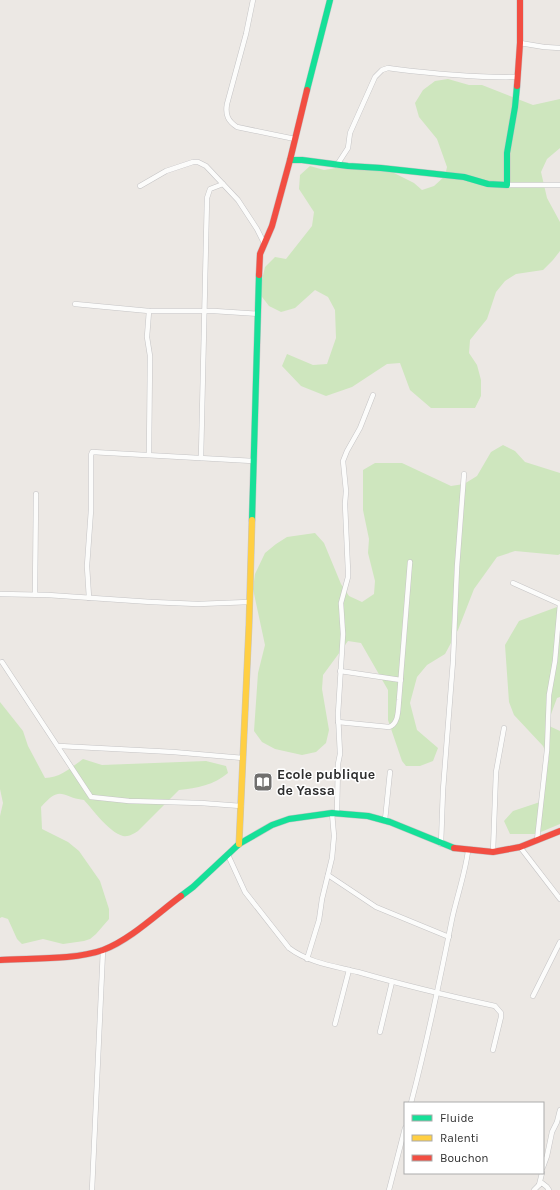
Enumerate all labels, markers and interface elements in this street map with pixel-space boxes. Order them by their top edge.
place label: Ecole publique de Yassa [277,766,375,799]
library icon: Ecole publique de Yassa [252,771,274,793]
legend [404,1102,544,1174]
text: Fluide [440,1111,474,1125]
text: Ralenti [440,1131,479,1145]
text: Bouchon [440,1151,489,1165]

